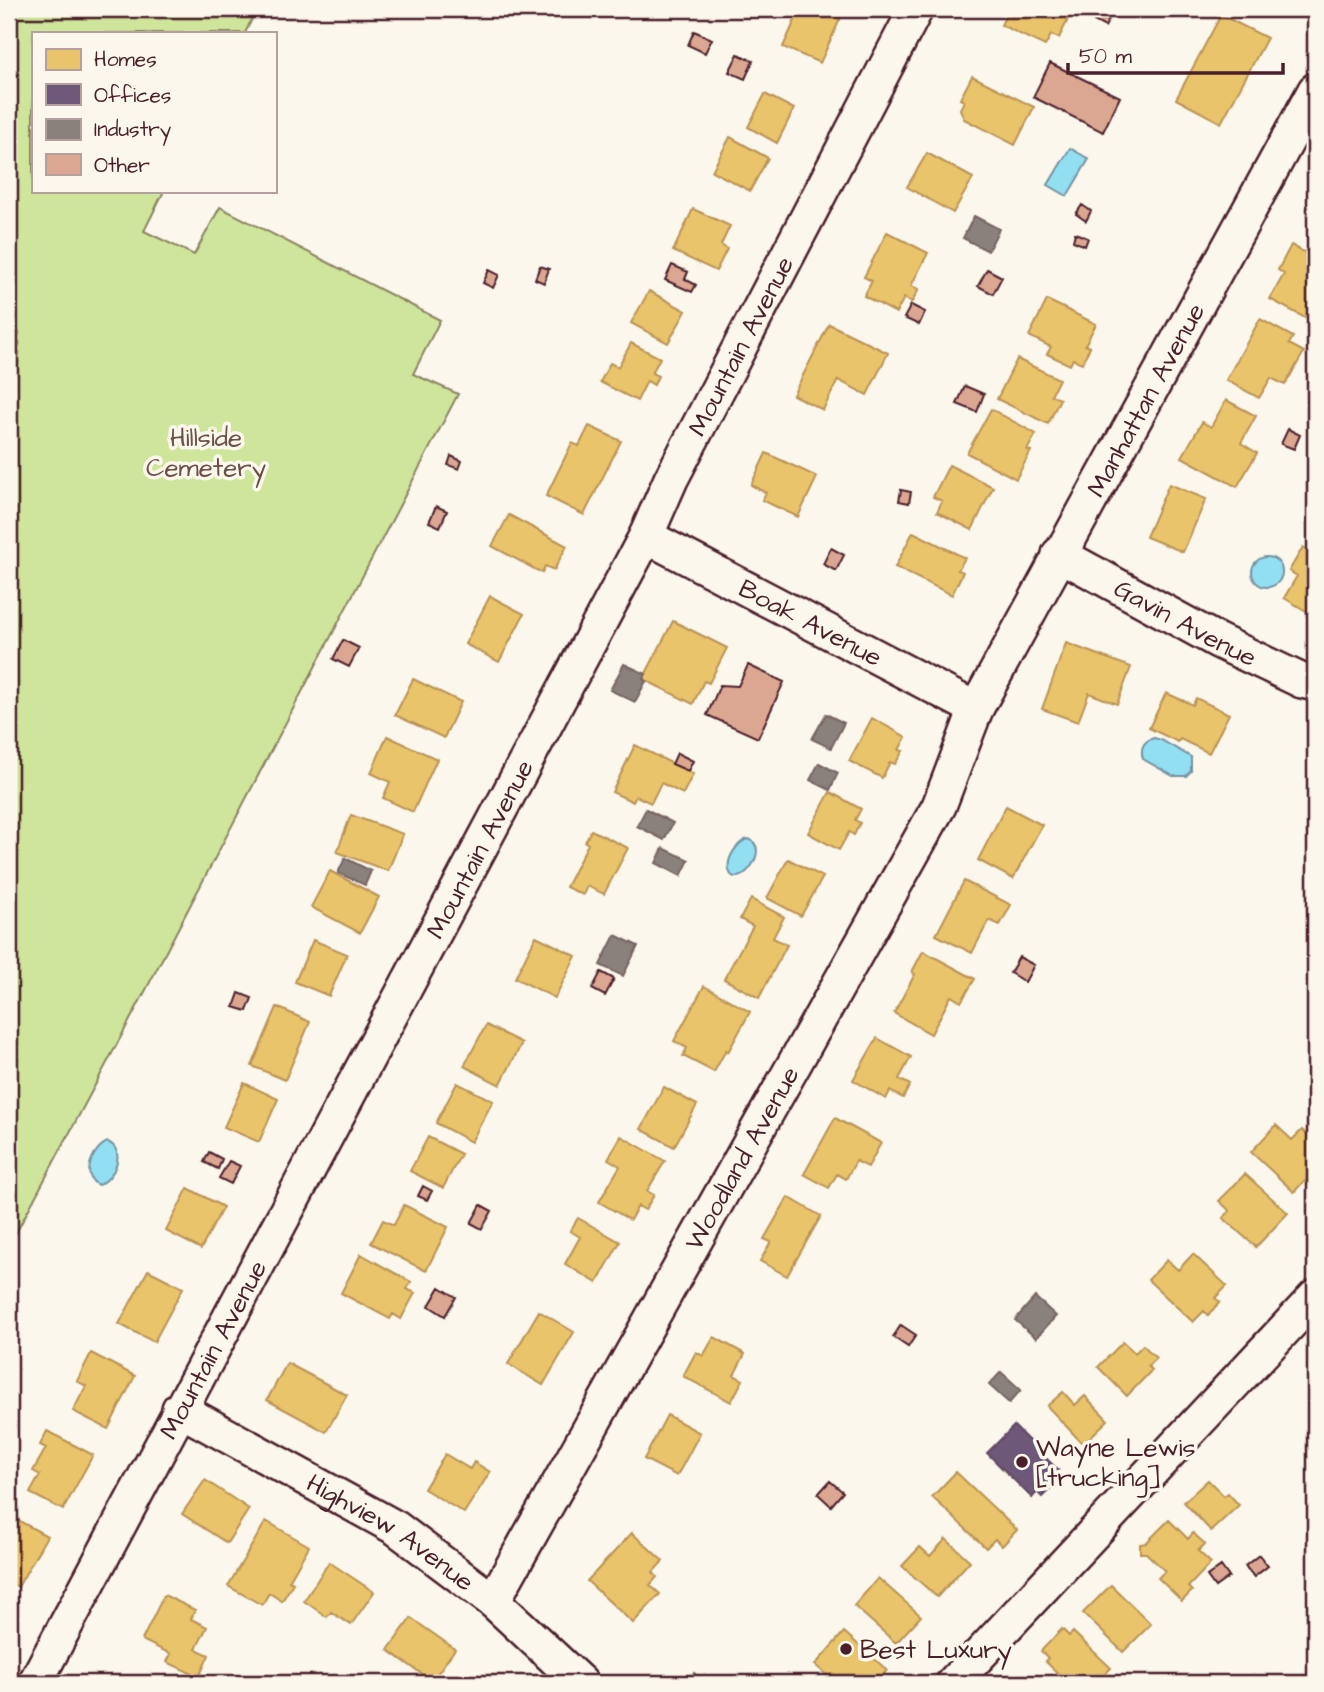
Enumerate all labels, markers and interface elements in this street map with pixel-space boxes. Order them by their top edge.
legend [32,32,276,192]
scale bar [1068,32,1284,76]
text: 50 m [1079,42,1133,71]
text: Homes [94,45,157,74]
text: Offices [94,81,171,110]
text: Industry [94,115,172,146]
text: Other [94,151,150,180]
street label: Mountain Avenue [680,250,803,442]
street label: Manhattan Avenue [1079,297,1214,504]
park label: Hillside Cemetery [146,420,266,488]
street label: Boak Avenue [732,571,888,676]
street label: Gavin Avenue [1108,571,1262,676]
street label: Mountain Avenue [418,754,543,945]
street label: Woodland Avenue [676,1060,808,1257]
street label: Mountain Avenue [151,1254,276,1446]
place label: Wayne Lewis [trucking] [1036,1430,1196,1498]
marker: Wayne Lewis [trucking] [1014,1454,1030,1470]
street label: Highview Avenue [300,1465,482,1600]
place label: Best Luxury [860,1632,1012,1670]
marker: Best Luxury [838,1641,854,1657]

